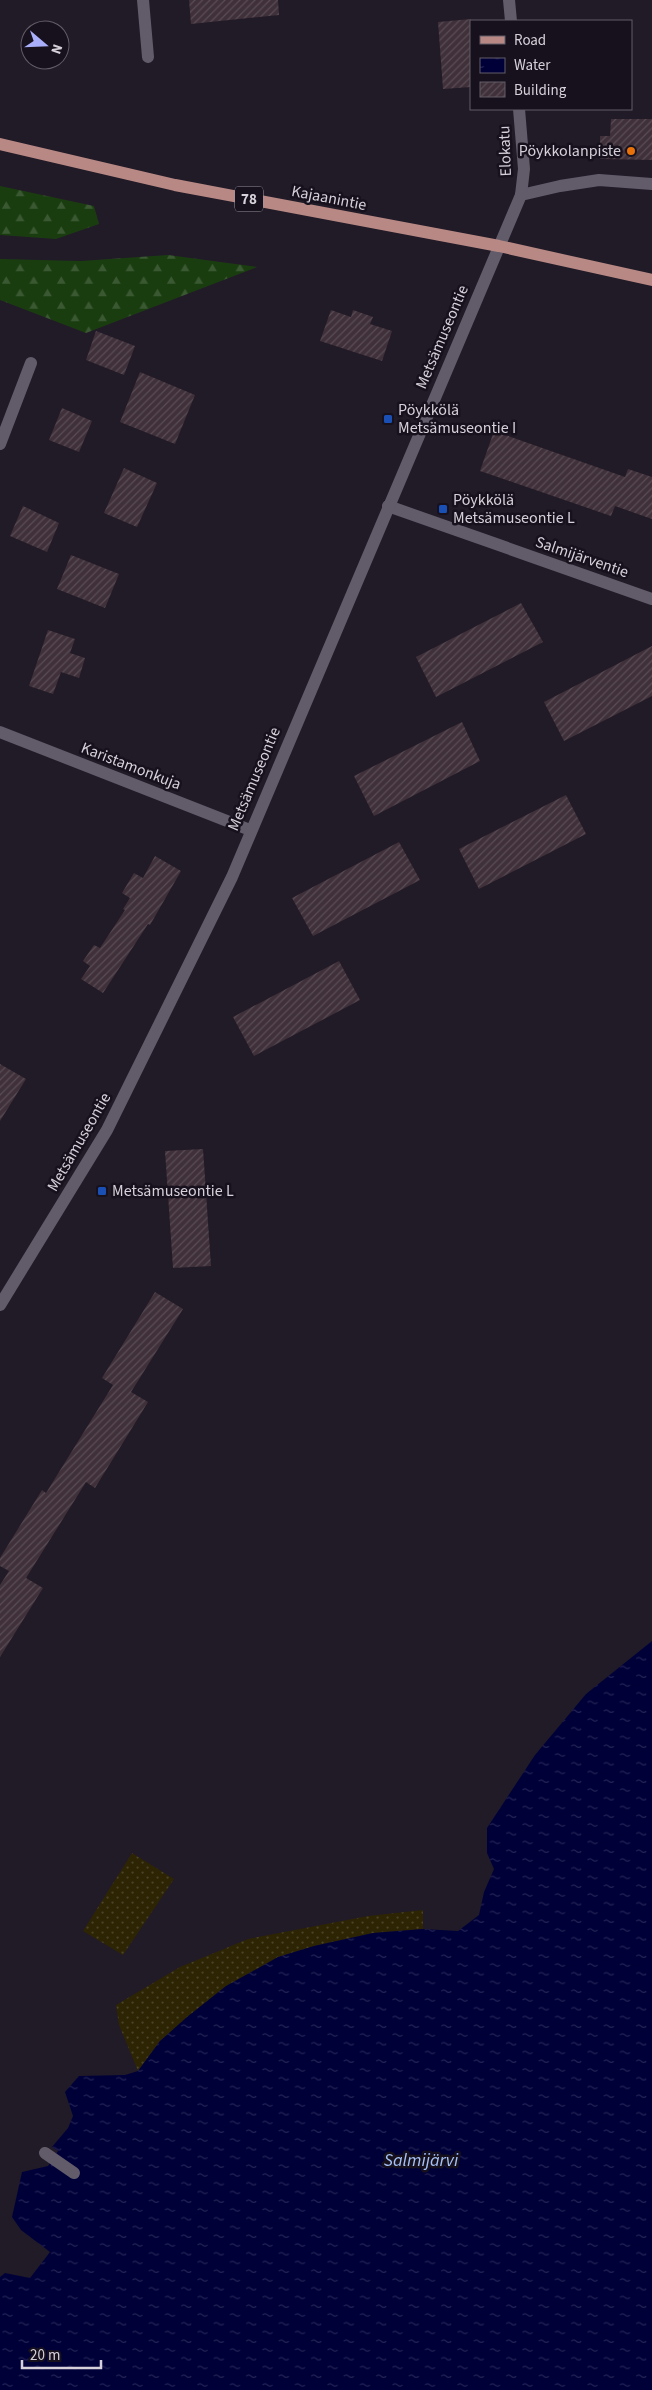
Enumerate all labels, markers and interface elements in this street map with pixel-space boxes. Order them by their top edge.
north arrow [20,20,70,70]
legend [470,20,632,110]
text: Road [514,30,546,51]
text: N [45,41,67,57]
text: Water [514,55,551,76]
text: Building [514,80,567,101]
street label: Elokatu [493,125,517,177]
place label: Pöykkolanpiste [519,140,621,162]
marker: Pöykkolanpiste [625,145,637,157]
street label: Kajaanintie [290,180,369,216]
road number: 78 [235,186,263,212]
street label: Metsämuseontie [410,282,474,392]
place label: Pöykkölä Metsämuseontie I [398,399,516,439]
marker: Pöykkölä Metsämuseontie I [382,413,394,425]
place label: Pöykkölä Metsämuseontie L [453,489,575,529]
marker: Pöykkölä Metsämuseontie L [437,503,449,515]
street label: Salmijärventie [532,531,632,583]
street label: Metsämuseontie [222,724,286,834]
street label: Karistamonkuja [78,737,184,795]
street label: Metsämuseontie [42,1089,116,1195]
place label: Metsämuseontie L [112,1180,234,1202]
marker: Metsämuseontie L [96,1185,108,1197]
water label: Salmijärvi [384,2148,459,2173]
scale bar [22,2338,101,2370]
text: 20 m [30,2345,60,2366]

